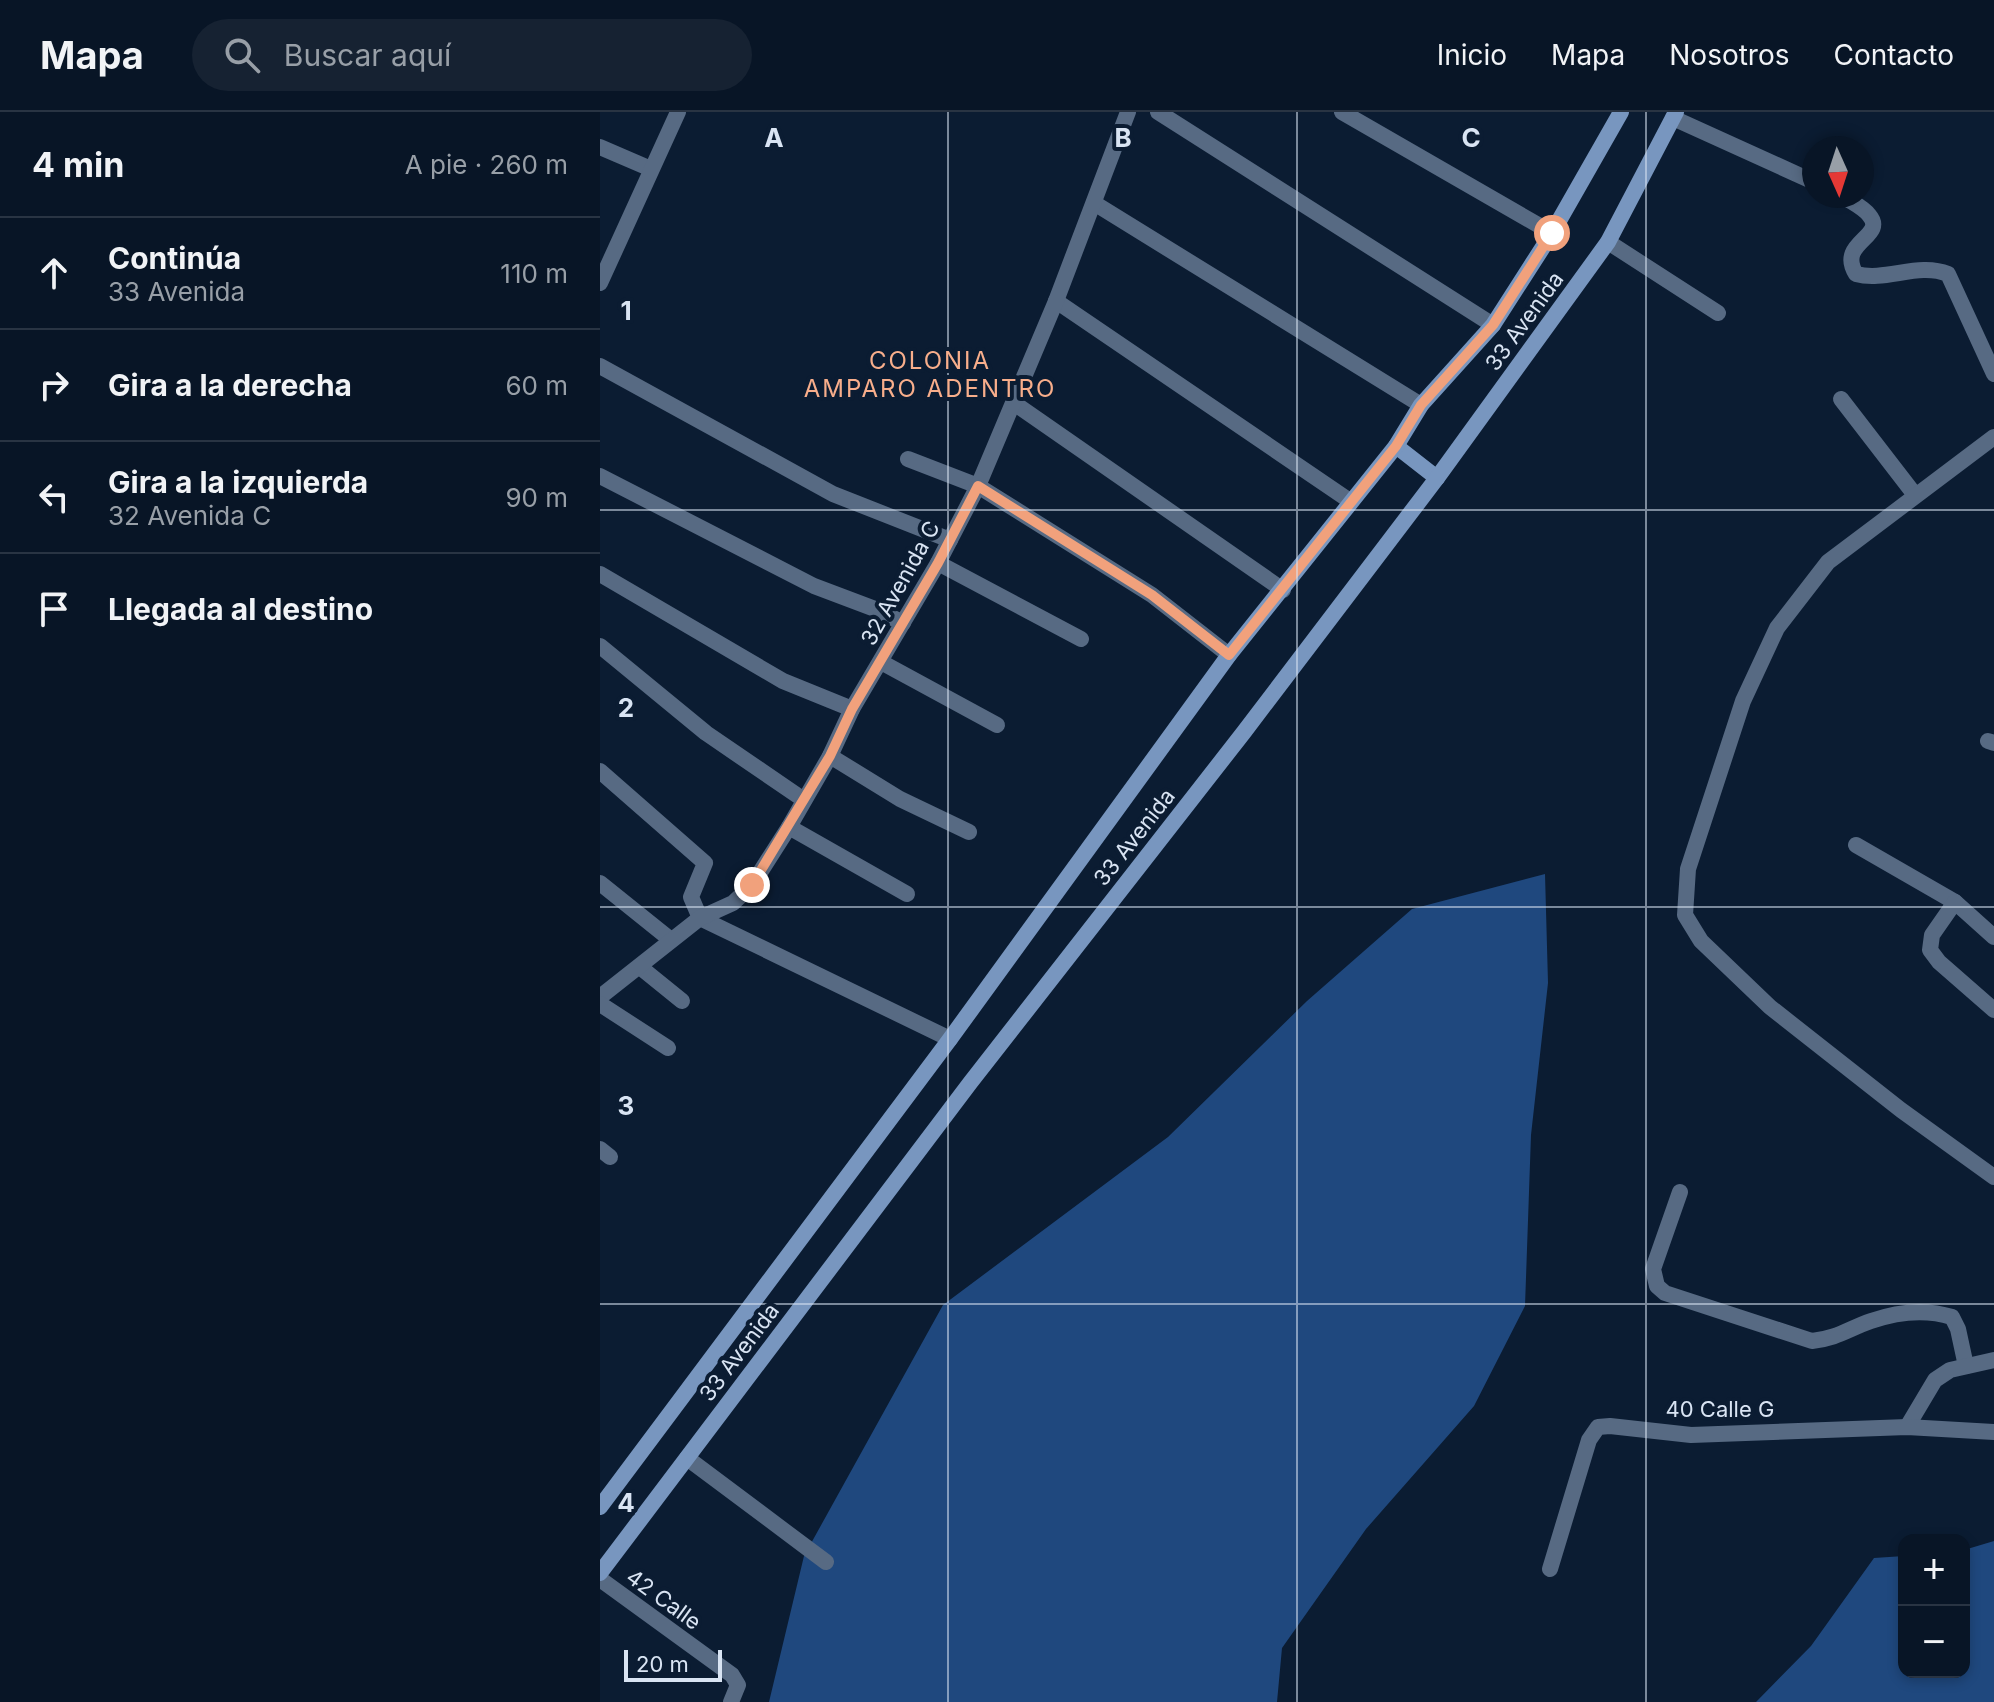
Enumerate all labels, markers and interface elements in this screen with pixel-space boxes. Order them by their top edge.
search box [192,19,752,91]
text: Mapa [40,32,144,78]
icon: search [220,33,264,77]
text: Buscar aquí [284,37,451,73]
text: Inicio [1437,38,1507,72]
text: Mapa [1551,38,1625,72]
text: Nosotros [1669,38,1790,72]
text: Contacto [1834,38,1954,72]
text: A [764,122,784,153]
text: B [1114,122,1132,153]
text: C [1461,122,1481,153]
north arrow [1802,136,1874,208]
text: 4 min [32,144,124,185]
text: A pie · 260 m [405,149,568,180]
route start [1534,215,1570,251]
text: Continúa [108,240,241,276]
icon: ahead [32,251,76,295]
text: 110 m [500,258,568,289]
street label: 33 Avenida [1479,266,1569,376]
text: 33 Avenida [108,276,245,307]
text: 1 [620,295,632,326]
district label: COLONIA AMPARO ADENTRO [804,346,1056,403]
icon: right [32,363,76,407]
text: Gira a la derecha [108,367,352,403]
text: 60 m [505,370,568,401]
text: Gira a la izquierda [108,464,368,500]
icon: left [32,475,76,519]
text: 90 m [505,482,568,513]
text: 32 Avenida C [108,500,271,531]
street label: 32 Avenida C [855,516,945,650]
icon: arrive [32,587,76,631]
text: Llegada al destino [108,591,373,627]
text: 2 [618,692,634,723]
street label: 33 Avenida [1088,783,1180,891]
route end [734,867,770,903]
text: 3 [618,1090,634,1121]
street label: 33 Avenida [694,1298,784,1406]
street label: 40 Calle G [1666,1396,1774,1422]
text: 4 [617,1487,635,1518]
map controls [1898,1534,1970,1678]
button: + [1898,1534,1970,1606]
street label: 42 Calle [622,1563,706,1635]
button: − [1898,1606,1970,1678]
scale bar [624,1646,722,1682]
text: 20 m [636,1651,689,1677]

